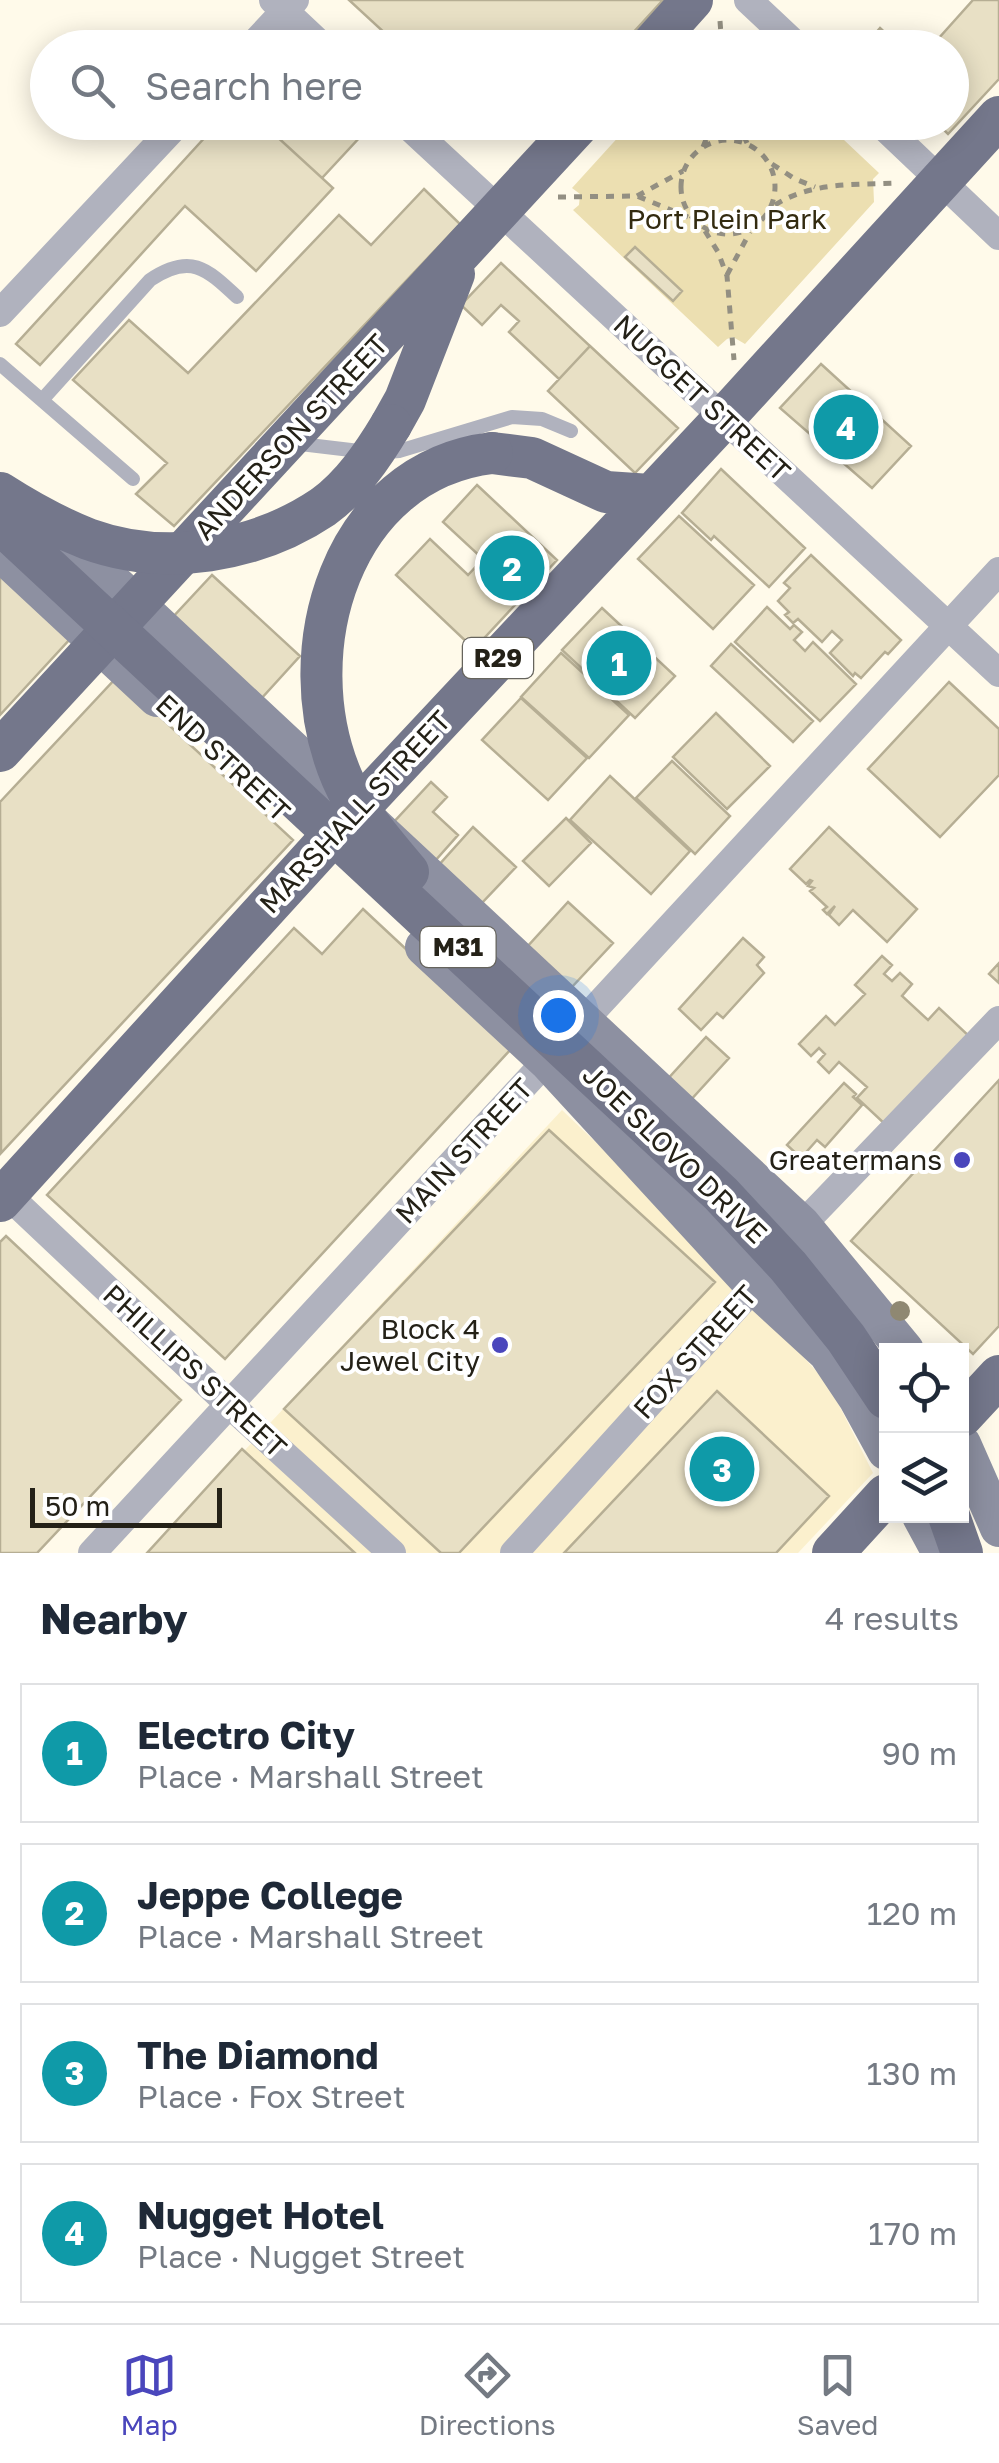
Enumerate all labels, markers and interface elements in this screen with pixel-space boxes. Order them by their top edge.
search box [30,30,969,140]
icon: search [65,58,120,113]
text: Search here [145,63,363,108]
park label: Port Plein Park [627,202,827,235]
street label: NUGGET STREET [607,308,797,488]
street label: ANDERSON STREET [187,327,394,546]
pin: 4 [814,390,878,464]
pin: 2 [480,530,544,606]
pin: 1 [586,626,652,700]
road number: R29 [463,638,533,678]
street label: END STREET [150,687,297,828]
street label: MARSHALL STREET [252,704,457,920]
road number: M31 [420,927,496,967]
your location [533,990,584,1041]
street label: JOE SLOVO DRIVE [577,1058,774,1250]
street label: MAIN STREET [388,1071,539,1230]
place label: Greatermans [769,1143,942,1176]
marker: Greatermans [951,1149,973,1171]
street label: PHILLIPS STREET [97,1277,294,1464]
street label: FOX STREET [626,1278,763,1425]
place label: Block 4 Jewel City [340,1312,480,1377]
marker: Block 4 Jewel City [489,1334,511,1356]
map controls [879,1343,969,1523]
button: locate [879,1343,969,1433]
pin: 3 [690,1432,754,1506]
button: layers [879,1433,969,1523]
scale bar [30,1483,222,1528]
text: 50 m [45,1489,110,1522]
text: Nearby [40,1593,188,1643]
text: 4 results [825,1599,959,1637]
text: Electro City [137,1712,355,1757]
text: 1 [66,1734,83,1772]
text: 90 m [881,1734,957,1772]
text: Place · Marshall Street [137,1757,484,1795]
text: Jeppe College [137,1872,403,1917]
text: 2 [65,1894,84,1932]
text: 120 m [867,1894,957,1932]
text: Place · Marshall Street [137,1917,484,1955]
text: The Diamond [137,2032,379,2077]
text: 3 [65,2054,84,2092]
text: 130 m [867,2054,957,2092]
text: Place · Fox Street [137,2077,405,2115]
text: Nugget Hotel [137,2192,384,2237]
text: 4 [64,2214,85,2252]
text: 170 m [868,2214,957,2252]
text: Place · Nugget Street [137,2237,465,2275]
tab: Map [121,2348,178,2441]
tab: Directions [419,2348,556,2441]
tab: Saved [797,2348,878,2441]

